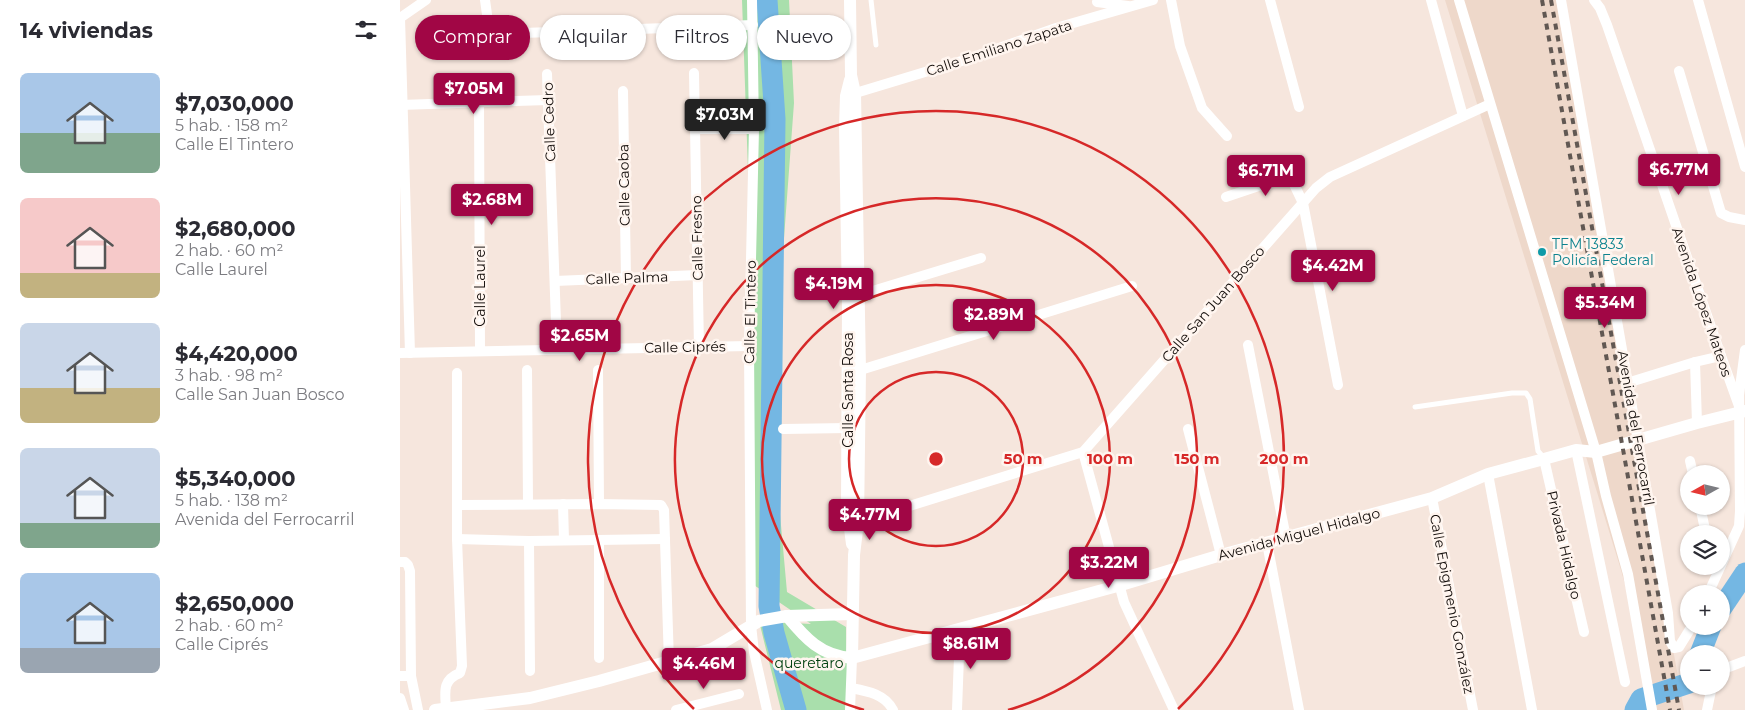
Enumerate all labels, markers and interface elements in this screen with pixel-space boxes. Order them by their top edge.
chip: Comprar [415,15,530,60]
chip: Alquilar [540,15,646,60]
chip: Filtros [656,15,747,60]
chip: Nuevo [757,15,851,60]
icon: filters [352,16,380,44]
street label: Calle Emiliano Zapata [924,16,1074,80]
text: 14 viviendas [20,18,153,43]
pin: $7.05M [433,72,515,115]
text: $7.05M [445,79,503,98]
street label: Calle Cedro [539,82,559,162]
text: $7,030,000 [175,91,294,116]
icon: home [60,93,120,153]
pin: $7.03M [684,98,766,141]
text: $7.03M [696,105,754,124]
text: 5 hab. · 158 m² [175,116,288,135]
text: Calle El Tintero [175,135,294,154]
street label: Calle Caoba [614,144,634,226]
pin: $6.71M [1225,154,1307,197]
pin: $6.77M [1638,154,1720,196]
text: $6.77M [1649,160,1709,179]
text: $6.71M [1238,161,1294,180]
pin: $2.68M [451,184,533,226]
text: $2.68M [462,190,522,209]
street label: Calle Fresno [687,195,707,281]
text: $2,680,000 [175,216,295,241]
icon: home [60,218,120,278]
street label: Avenida López Mateos [1668,225,1736,379]
place label: TFM 13833 Policía Federal [1552,235,1654,269]
text: 2 hab. · 60 m² [175,241,283,260]
street label: Calle San Juan Bosco [1158,242,1269,366]
street label: Calle Laurel [471,245,489,327]
marker: TFM 13833 Policía Federal [1536,246,1548,258]
pin: $4.42M [1292,250,1374,292]
text: $4.42M [1302,256,1364,275]
text: Calle Laurel [175,260,268,279]
street label: Calle El Tintero [740,260,760,364]
street label: Calle Palma [585,268,669,288]
pin: $4.19M [793,268,875,310]
text: $4.19M [805,274,863,293]
pin: $5.34M [1564,286,1646,329]
text: $5.34M [1575,293,1635,312]
pin: $2.89M [953,298,1035,341]
text: $2.89M [964,305,1024,324]
pin: $2.65M [539,320,621,362]
text: $2.65M [551,326,609,345]
street label: Calle Santa Rosa [839,332,857,448]
street label: Calle Ciprés [644,337,726,357]
text: $4,420,000 [175,341,298,366]
icon: home [60,343,120,403]
street label: Avenida del Ferrocarril [1614,349,1658,507]
text: 3 hab. · 98 m² [175,366,283,385]
text: Calle San Juan Bosco [175,385,344,404]
text: 50 m [1003,449,1043,468]
text: 100 m [1087,449,1133,468]
text: 150 m [1175,449,1219,468]
text: 200 m [1259,449,1309,468]
centre of rings [927,450,945,468]
north arrow [1680,465,1730,515]
map controls [1680,465,1730,695]
text: $5,340,000 [175,466,296,491]
icon: home [60,468,120,528]
street label: Privada Hidalgo [1543,489,1585,601]
text: 5 hab. · 138 m² [175,491,288,510]
pin: $4.77M [829,498,911,541]
street label: Avenida Miguel Hidalgo [1216,504,1382,564]
text: $4.77M [840,505,900,524]
text: Avenida del Ferrocarril [175,510,354,529]
street label: Calle Epigmenio González [1426,513,1478,695]
button: layers [1680,525,1730,575]
pin: $3.22M [1068,546,1150,589]
text: $3.22M [1080,553,1138,572]
button: + [1680,585,1730,635]
text: $2,650,000 [175,591,294,616]
icon: home [60,593,120,653]
text: 2 hab. · 60 m² [175,616,283,635]
pin: $8.61M [930,628,1012,670]
text: $8.61M [943,634,999,653]
text: Calle Ciprés [175,635,268,654]
button: − [1680,645,1730,695]
pin: $4.46M [663,648,745,690]
text: $4.46M [673,654,735,673]
park label: queretaro [774,654,844,672]

